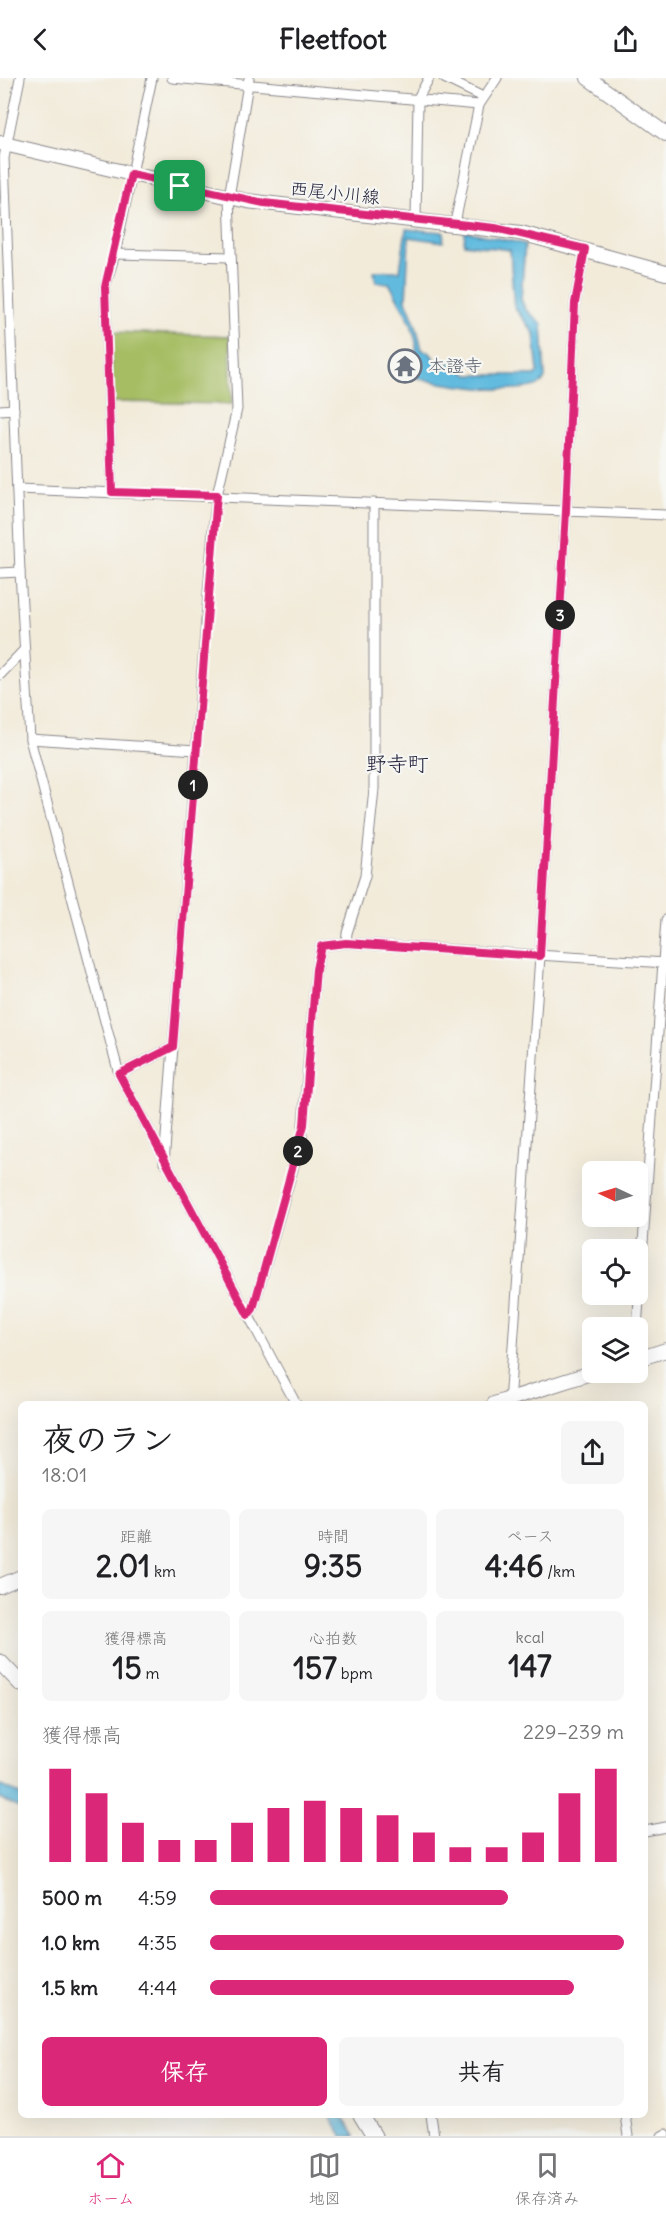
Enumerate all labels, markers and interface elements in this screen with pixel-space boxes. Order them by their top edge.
text: Fleetfoot [279,22,387,56]
icon: back [24,23,57,56]
icon: share [609,23,642,56]
pin [154,160,205,211]
icon: arrive [163,169,196,202]
street label: 西尾小川線 [289,176,381,209]
temple icon: 本證寺 [387,348,423,384]
place label: 本證寺 [428,354,482,377]
pin: 3 [545,600,575,630]
text: 3 [555,605,565,625]
district label: 野寺町 [366,750,429,777]
pin: 1 [178,770,208,800]
text: 1 [190,775,196,795]
pin: 2 [283,1136,313,1166]
text: 2 [294,1141,302,1161]
north arrow [582,1161,648,1227]
map controls [582,1161,648,1383]
button: locate [582,1239,648,1305]
button: layers [582,1317,648,1383]
text: 夜のラン [42,1418,174,1460]
button: share [561,1421,624,1484]
text: 18:01 [42,1462,87,1487]
text: 距離 [120,1526,152,1546]
text: 時間 [317,1526,349,1546]
text: ペース [506,1526,554,1546]
text: 2.01 [96,1547,150,1585]
text: 9:35 [304,1547,362,1585]
text: 4:46 [485,1547,543,1585]
text: km [150,1561,176,1581]
text: /km [543,1561,575,1581]
text: kcal [516,1627,544,1647]
text: 獲得標高 [104,1628,168,1648]
text: 心拍数 [309,1628,357,1648]
text: 147 [508,1647,552,1685]
text: 15 [112,1649,142,1687]
text: 157 [293,1649,337,1687]
text: m [142,1663,160,1683]
text: bpm [337,1663,373,1683]
text: 229–239 m [523,1719,624,1744]
text: 獲得標高 [42,1722,122,1747]
text: 500 m [42,1885,102,1910]
text: 4:59 [138,1885,177,1910]
text: 1.0 km [42,1930,100,1955]
text: 4:35 [138,1930,177,1955]
text: 1.5 km [42,1975,98,2000]
text: 4:44 [138,1975,177,2000]
button: 保存 [42,2037,327,2106]
button: 共有 [339,2037,624,2106]
tab: ホーム [87,2149,134,2209]
tab: 地図 [308,2149,341,2209]
tab: 保存済み [515,2149,579,2209]

